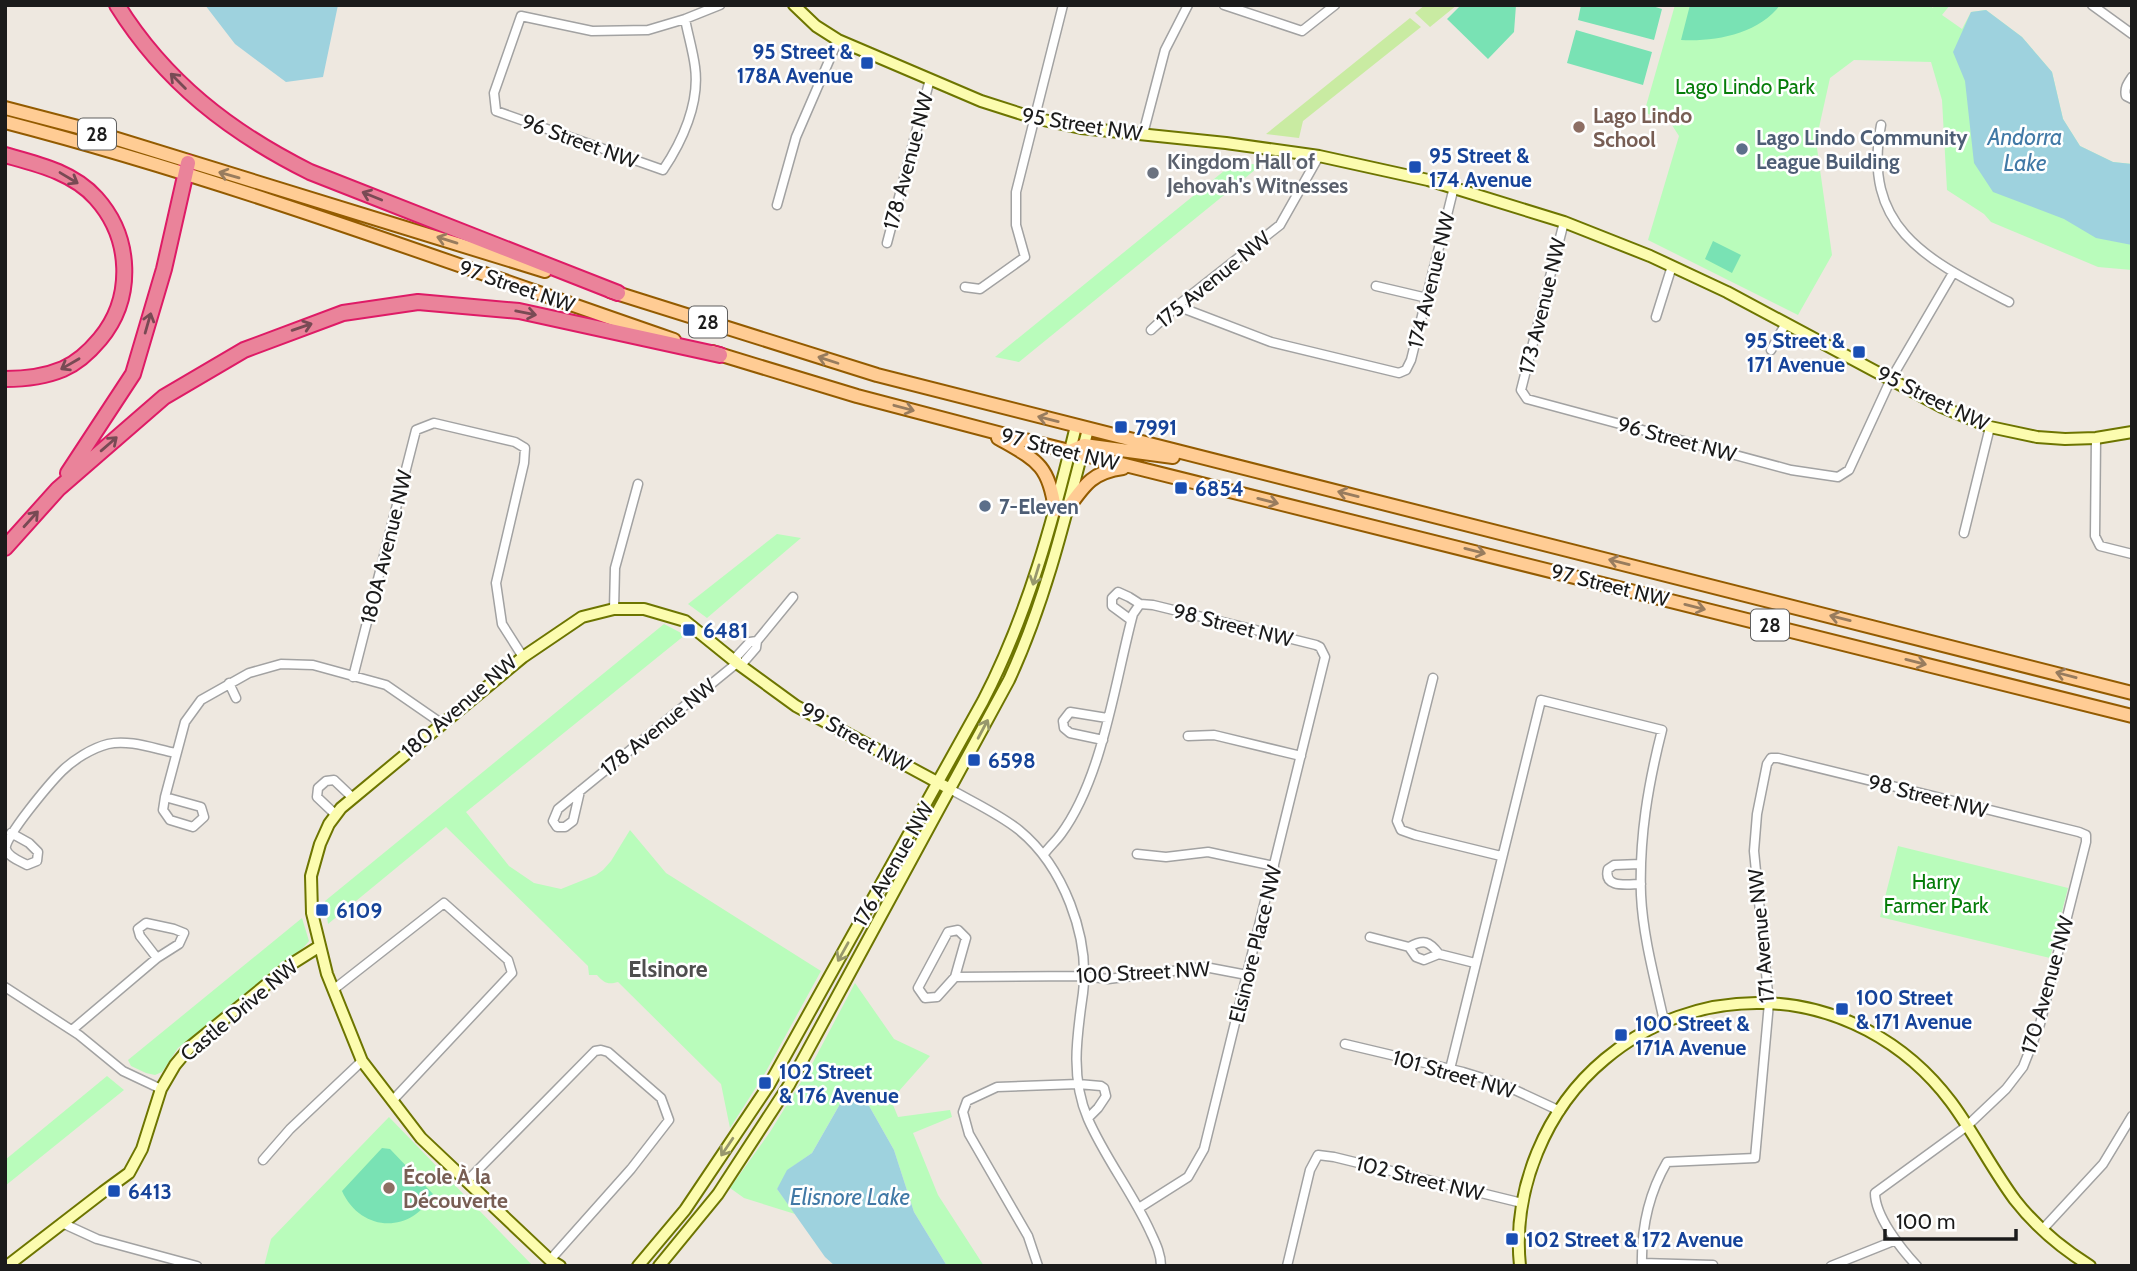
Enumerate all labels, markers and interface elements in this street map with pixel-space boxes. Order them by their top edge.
place label: 95 Street & 178A Avenue [737,39,854,88]
marker: 95 Street & 178A Avenue [859,55,875,71]
one-way arrow [170,73,187,90]
park label: Lago Lindo Park [1675,74,1815,99]
street label: 178 Avenue NW [878,90,938,232]
street label: 95 Street NW [1020,102,1144,146]
place label: Lago Lindo School [1593,103,1692,152]
street label: 96 Street NW [518,108,642,174]
road number: 28 [78,118,116,150]
marker: Lago Lindo School [1571,119,1587,135]
water label: Andorra Lake [1986,123,2063,177]
place label: Lago Lindo Community League Building [1756,125,1968,174]
marker: Lago Lindo Community League Building [1734,141,1750,157]
place label: 95 Street & 174 Avenue [1429,143,1532,192]
place label: Kingdom Hall of Jehovah's Witnesses [1166,149,1348,198]
marker: 95 Street & 174 Avenue [1407,159,1423,175]
marker: Kingdom Hall of Jehovah's Witnesses [1145,165,1161,181]
one-way arrow [219,167,241,180]
one-way arrow [59,171,79,185]
one-way arrow [362,189,384,202]
street label: 174 Avenue NW [1402,209,1460,351]
street label: 175 Avenue NW [1151,225,1275,333]
one-way arrow [437,233,459,245]
street label: 173 Avenue NW [1513,235,1571,377]
street label: 97 Street NW [456,255,578,317]
road number: 28 [689,306,727,338]
one-way arrow [514,307,537,320]
one-way arrow [142,312,155,334]
one-way arrow [290,320,312,332]
place label: 95 Street & 171 Avenue [1745,328,1846,377]
marker: 95 Street & 171 Avenue [1851,344,1867,360]
one-way arrow [817,352,839,365]
one-way arrow [61,357,81,371]
street label: 95 Street NW [1873,360,1993,436]
one-way arrow [892,402,914,415]
street label: 96 Street NW [1615,411,1739,467]
one-way arrow [1037,412,1059,425]
place label: 7991 [1135,415,1177,440]
marker: 7991 [1113,419,1129,435]
street label: 97 Street NW [998,422,1122,476]
one-way arrow [100,436,118,452]
street label: 180A Avenue NW [355,467,417,627]
place label: 6854 [1195,476,1244,501]
marker: 6854 [1173,480,1189,496]
one-way arrow [1337,487,1360,500]
place label: 7-Eleven [999,494,1079,519]
one-way arrow [1256,495,1279,508]
marker: 7-Eleven [977,498,993,514]
one-way arrow [23,510,39,528]
one-way arrow [1463,545,1485,558]
one-way arrow [1608,555,1631,568]
street label: 97 Street NW [1548,558,1672,612]
one-way arrow [1028,564,1041,586]
street label: 98 Street NW [1170,598,1296,652]
one-way arrow [1683,601,1706,614]
road number: 28 [1751,610,1789,640]
one-way arrow [1829,611,1851,624]
place label: 6481 [703,618,748,643]
marker: 6481 [681,622,697,638]
street label: 180 Avenue NW [396,649,522,763]
one-way arrow [1904,656,1927,669]
one-way arrow [2055,668,2078,681]
street label: 178 Avenue NW [595,673,721,781]
street label: 99 Street NW [797,697,915,778]
one-way arrow [976,720,990,740]
place label: 6598 [988,748,1036,773]
marker: 6598 [966,752,982,768]
street label: 98 Street NW [1865,769,1991,823]
street label: 176 Avenue NW [847,797,939,931]
street label: Elsinore Place NW [1223,863,1287,1025]
street label: 171 Avenue NW [1743,868,1779,1004]
park label: Harry Farmer Park [1884,869,1989,918]
place label: 6109 [336,898,382,923]
marker: 6109 [314,902,330,918]
street label: 170 Avenue NW [2015,913,2079,1057]
one-way arrow [836,941,850,961]
street label: Castle Drive NW [175,954,303,1066]
district label: Elsinore [628,955,708,983]
street label: 100 Street NW [1075,956,1211,988]
place label: 100 Street & 171 Avenue [1856,985,1972,1034]
marker: 100 Street & 171 Avenue [1834,1001,1850,1017]
place label: 100 Street & 171A Avenue [1635,1011,1751,1060]
marker: 100 Street & 171A Avenue [1613,1027,1629,1043]
street label: 101 Street NW [1390,1045,1518,1103]
place label: 102 Street & 176 Avenue [779,1059,899,1108]
marker: 102 Street & 176 Avenue [757,1075,773,1091]
one-way arrow [720,1137,734,1157]
street label: 102 Street NW [1354,1150,1487,1206]
place label: École À la Découverte [403,1164,508,1213]
place label: 6413 [128,1179,172,1204]
marker: École À la Découverte [381,1180,397,1196]
marker: 6413 [106,1183,122,1199]
water label: Elisnore Lake [790,1183,910,1211]
scale bar [1885,1198,2016,1242]
text: 100 m [1896,1209,1955,1234]
place label: 102 Street & 172 Avenue [1526,1227,1744,1252]
marker: 102 Street & 172 Avenue [1504,1231,1520,1247]

